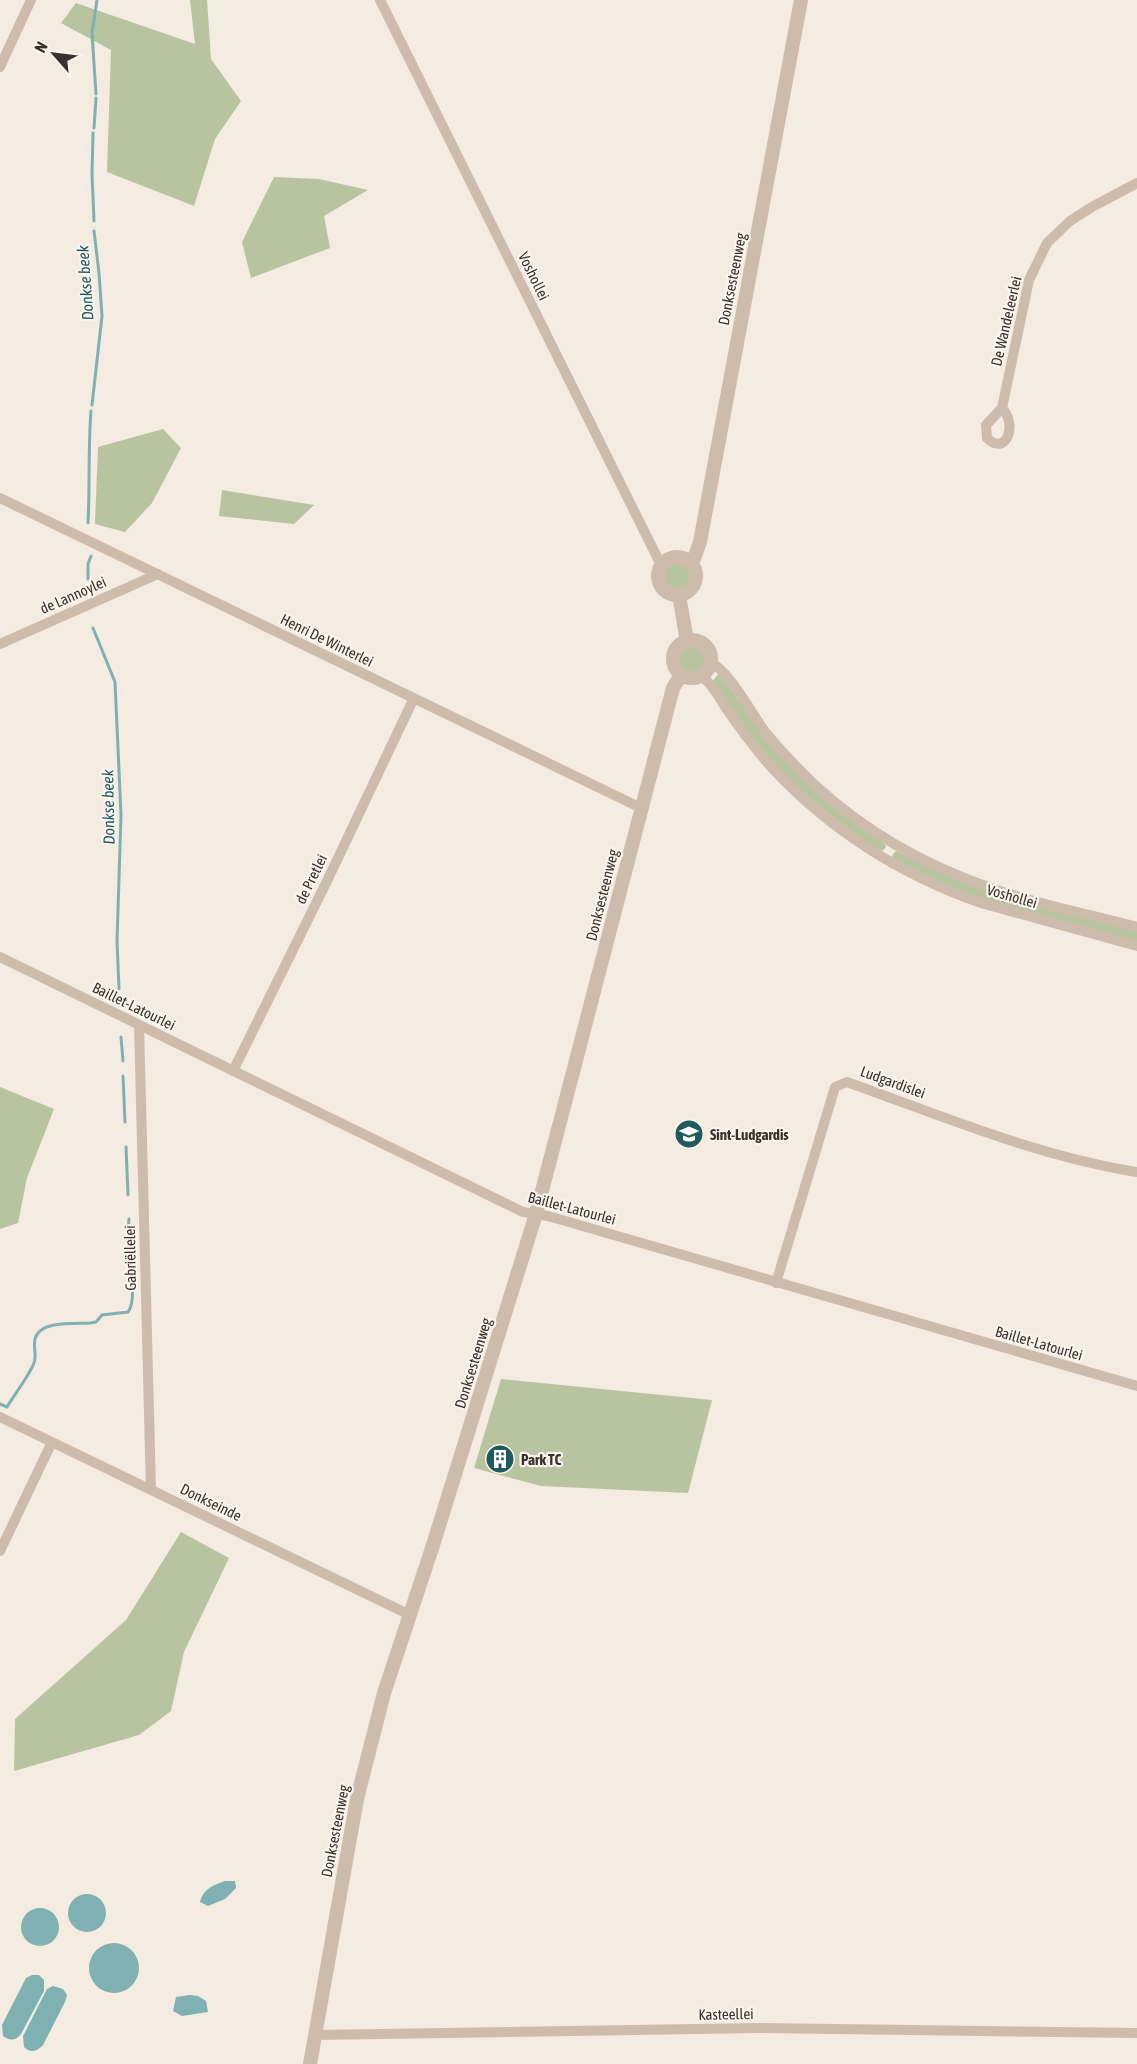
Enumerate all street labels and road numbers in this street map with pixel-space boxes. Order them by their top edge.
street label: Donksesteenweg [715,231,749,327]
street label: Voshollei [515,249,553,303]
street label: De Wandeleerlei [987,274,1025,368]
street label: de Lannoylei [37,573,109,617]
street label: Henri De Winterlei [278,610,376,670]
street label: Donksesteenweg [582,847,622,943]
street label: de Pretlei [292,851,330,907]
street label: Voshollei [985,881,1039,911]
street label: Baillet-Latourlei [90,979,178,1033]
street label: Ludgardislei [858,1062,928,1102]
street label: Baillet-Latourlei [526,1188,618,1228]
street label: Gabriëllelei [121,1225,139,1291]
street label: Donksesteenweg [451,1315,495,1410]
street label: Baillet-Latourlei [993,1322,1085,1364]
street label: Donkseinde [178,1480,245,1524]
street label: Donksesteenweg [318,1783,352,1879]
street label: Kasteellei [698,2005,754,2023]

